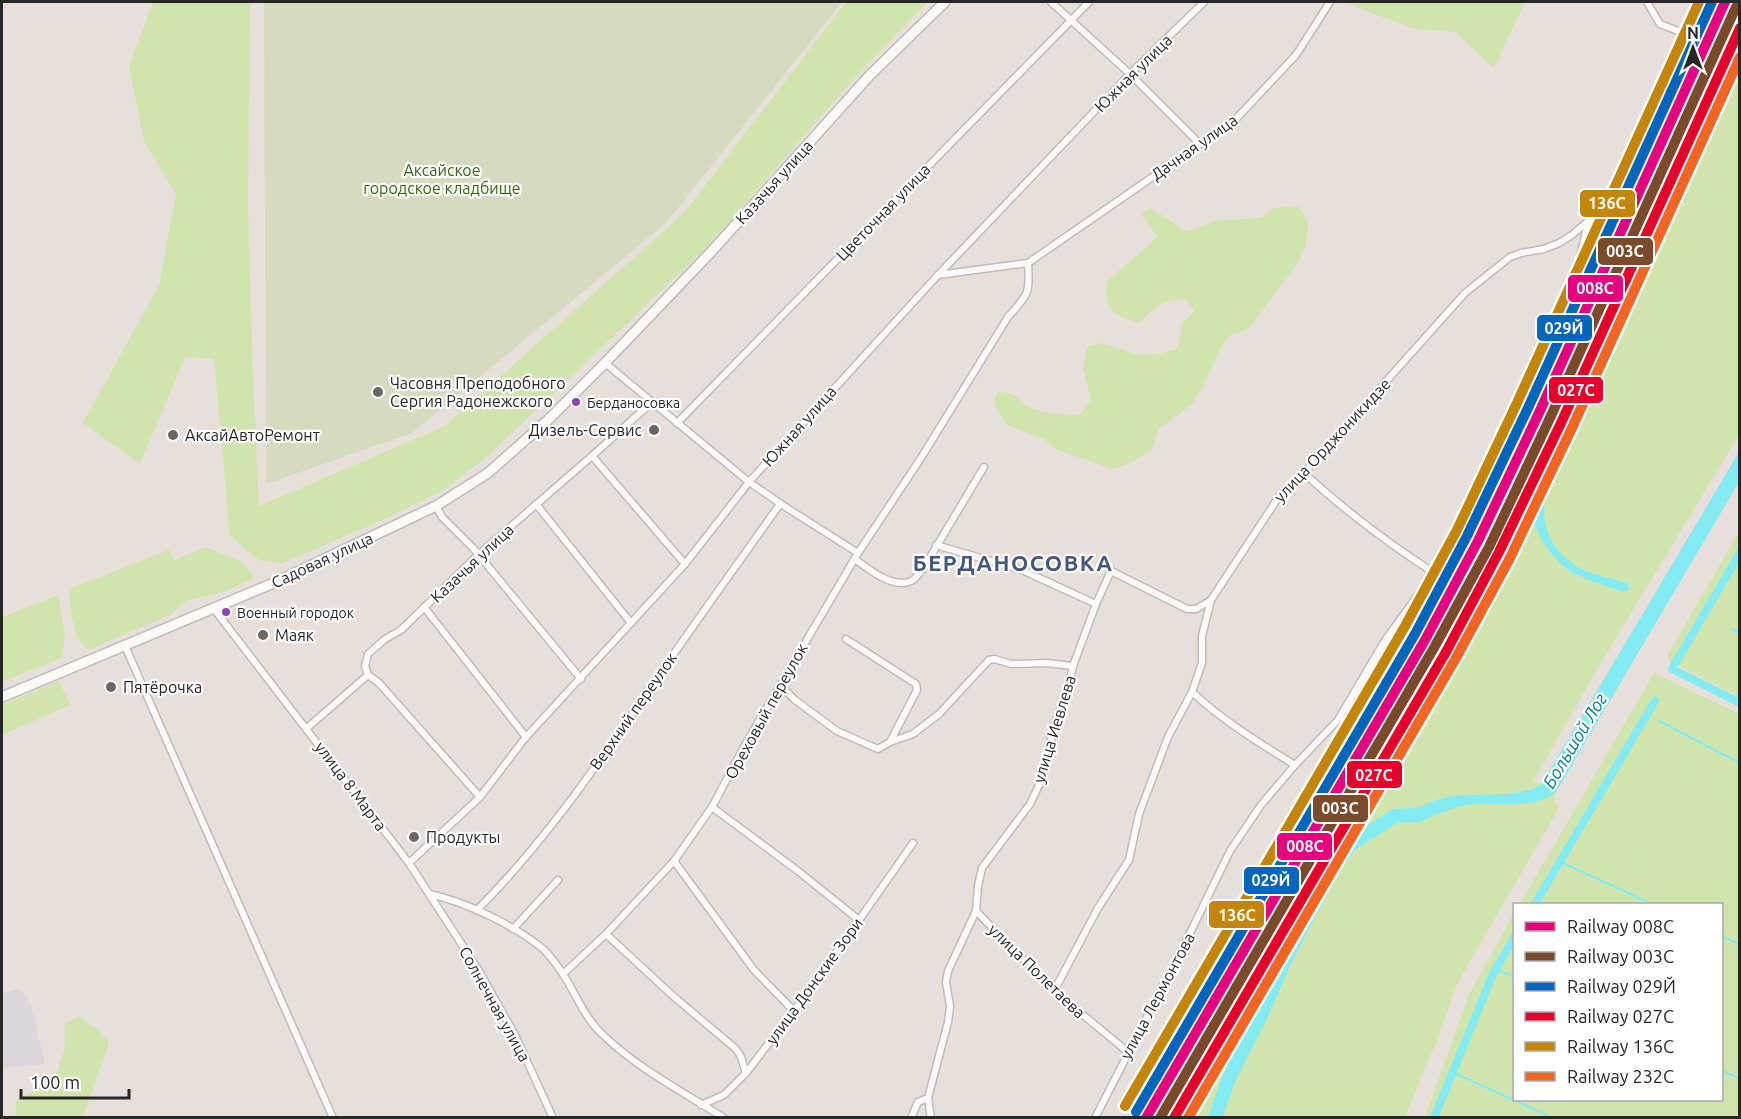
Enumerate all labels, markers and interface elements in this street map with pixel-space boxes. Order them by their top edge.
north arrow [1663,18,1723,78]
text: N [1687,24,1699,42]
street label: Южная улица [1091,31,1175,115]
street label: Дачная улица [1147,111,1241,183]
street label: Казачья улица [732,136,816,228]
street label: Цветочная улица [832,160,934,264]
park label: Аксайское городское кладбище [363,161,521,197]
line badge: 136С [1579,189,1636,218]
text: 136С [1588,194,1626,212]
line badge: 003С [1597,237,1654,266]
text: 003С [1606,242,1644,260]
line badge: 008С [1567,274,1624,303]
text: 008С [1576,279,1614,297]
line badge: 029Й [1536,314,1593,342]
text: 029Й [1544,318,1584,337]
place label: Часовня Преподобного Сергия Радонежского [390,374,566,410]
street label: улица Орджоникидзе [1270,375,1394,505]
line badge: 027С [1548,376,1604,404]
text: 027С [1557,381,1595,399]
street label: Южная улица [758,382,840,470]
marker: Часовня Преподобного Сергия Радонежского [371,385,385,399]
place label: Берданосовка [587,395,680,411]
marker: Берданосовка [570,396,582,408]
place label: Дизель-Сервис [529,421,643,439]
marker: Дизель-Сервис [647,423,661,437]
place label: АксайАвтоРемонт [185,426,320,444]
marker: АксайАвтоРемонт [166,428,180,442]
street label: Казачья улица [427,520,517,606]
street label: Садовая улица [268,529,376,591]
district label: БЕРДАНОСОВКА [913,550,1113,575]
place label: Военный городок [237,605,354,621]
marker: Военный городок [220,606,232,618]
place label: Маяк [275,626,314,644]
marker: Маяк [256,628,270,642]
street label: Ореховый переулок [721,640,811,782]
street label: Верхний переулок [586,649,680,773]
street label: улица Иевлева [1029,673,1079,785]
place label: Пятёрочка [123,678,202,696]
marker: Пятёрочка [104,680,118,694]
water label: Большой Лог [1538,689,1611,791]
street label: улица 8 Марта [312,738,390,834]
line badge: 027С [1346,760,1403,789]
text: 027С [1355,766,1393,784]
line badge: 003С [1312,794,1369,823]
text: 003С [1321,799,1359,817]
place label: Продукты [426,828,501,846]
marker: Продукты [407,830,421,844]
line badge: 008С [1276,832,1333,861]
text: 008С [1286,837,1324,855]
line badge: 029Й [1243,866,1300,895]
text: 029Й [1251,870,1291,889]
line badge: 136С [1208,900,1265,929]
legend [1513,903,1723,1101]
text: 136С [1218,906,1256,924]
street label: улица Донские Зори [762,914,866,1048]
text: Railway 008С [1567,916,1674,936]
street label: улица Полетаева [985,920,1089,1022]
street label: улица Лермонтова [1116,930,1198,1062]
street label: Солнечная улица [456,943,534,1065]
text: Railway 003С [1567,946,1674,966]
text: Railway 029Й [1567,976,1676,996]
text: Railway 027С [1567,1006,1674,1026]
text: Railway 136С [1567,1036,1674,1056]
scale bar [21,1062,129,1100]
text: Railway 232C [1567,1066,1674,1086]
text: 100 m [30,1072,80,1092]

